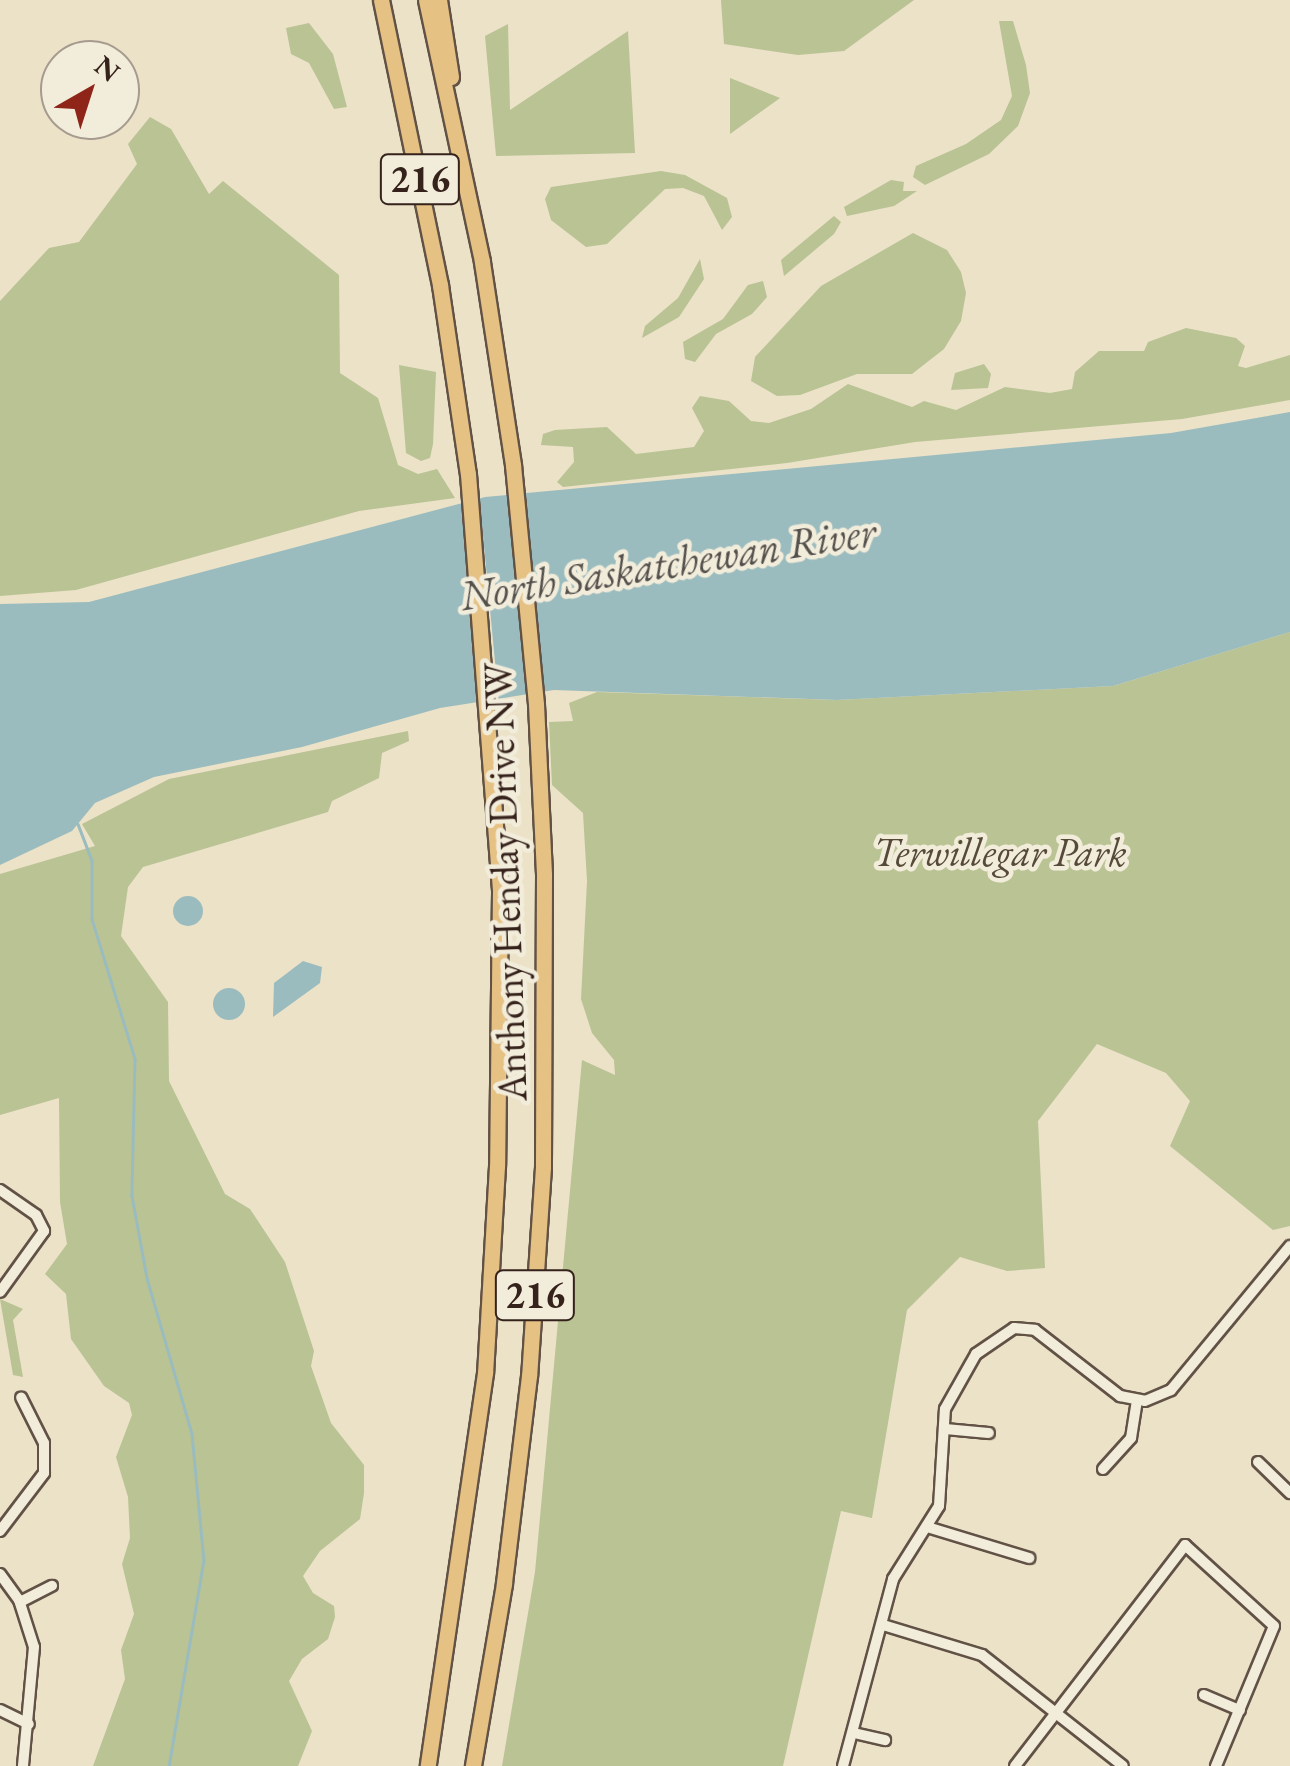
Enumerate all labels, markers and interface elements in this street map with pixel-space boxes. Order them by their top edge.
north arrow [40,40,140,140]
text: N [87,47,128,89]
road number: 216 [378,146,462,212]
water label: North Saskatchewan River [457,506,879,622]
street label: Anthony Henday Drive NW [473,662,537,1102]
park label: Terwillegar Park [873,828,1127,876]
road number: 216 [492,1262,578,1328]

